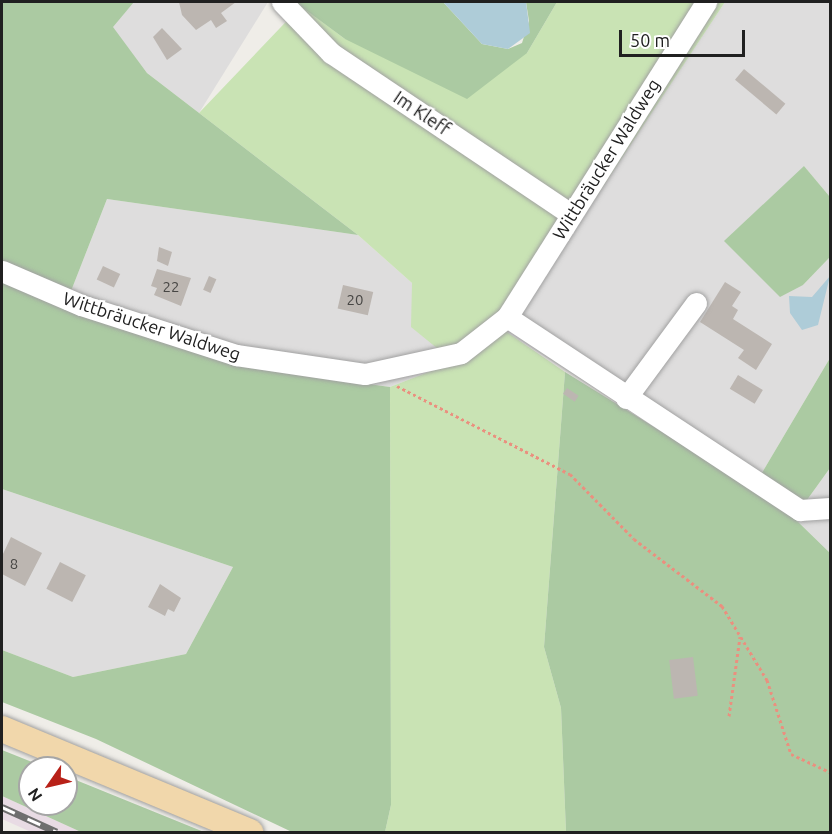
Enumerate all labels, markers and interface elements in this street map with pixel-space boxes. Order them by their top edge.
scale bar [622,18,748,56]
text: 50 m [630,30,670,50]
street label: Wittbräucker Waldweg [548,75,664,243]
street label: Im Kleff [390,86,454,140]
house number: 22 [163,278,179,296]
street label: Wittbräucker Waldweg [60,287,244,365]
house number: 20 [347,291,363,309]
house number: 8 [10,555,18,573]
north arrow [18,756,78,816]
text: N [24,785,46,805]

